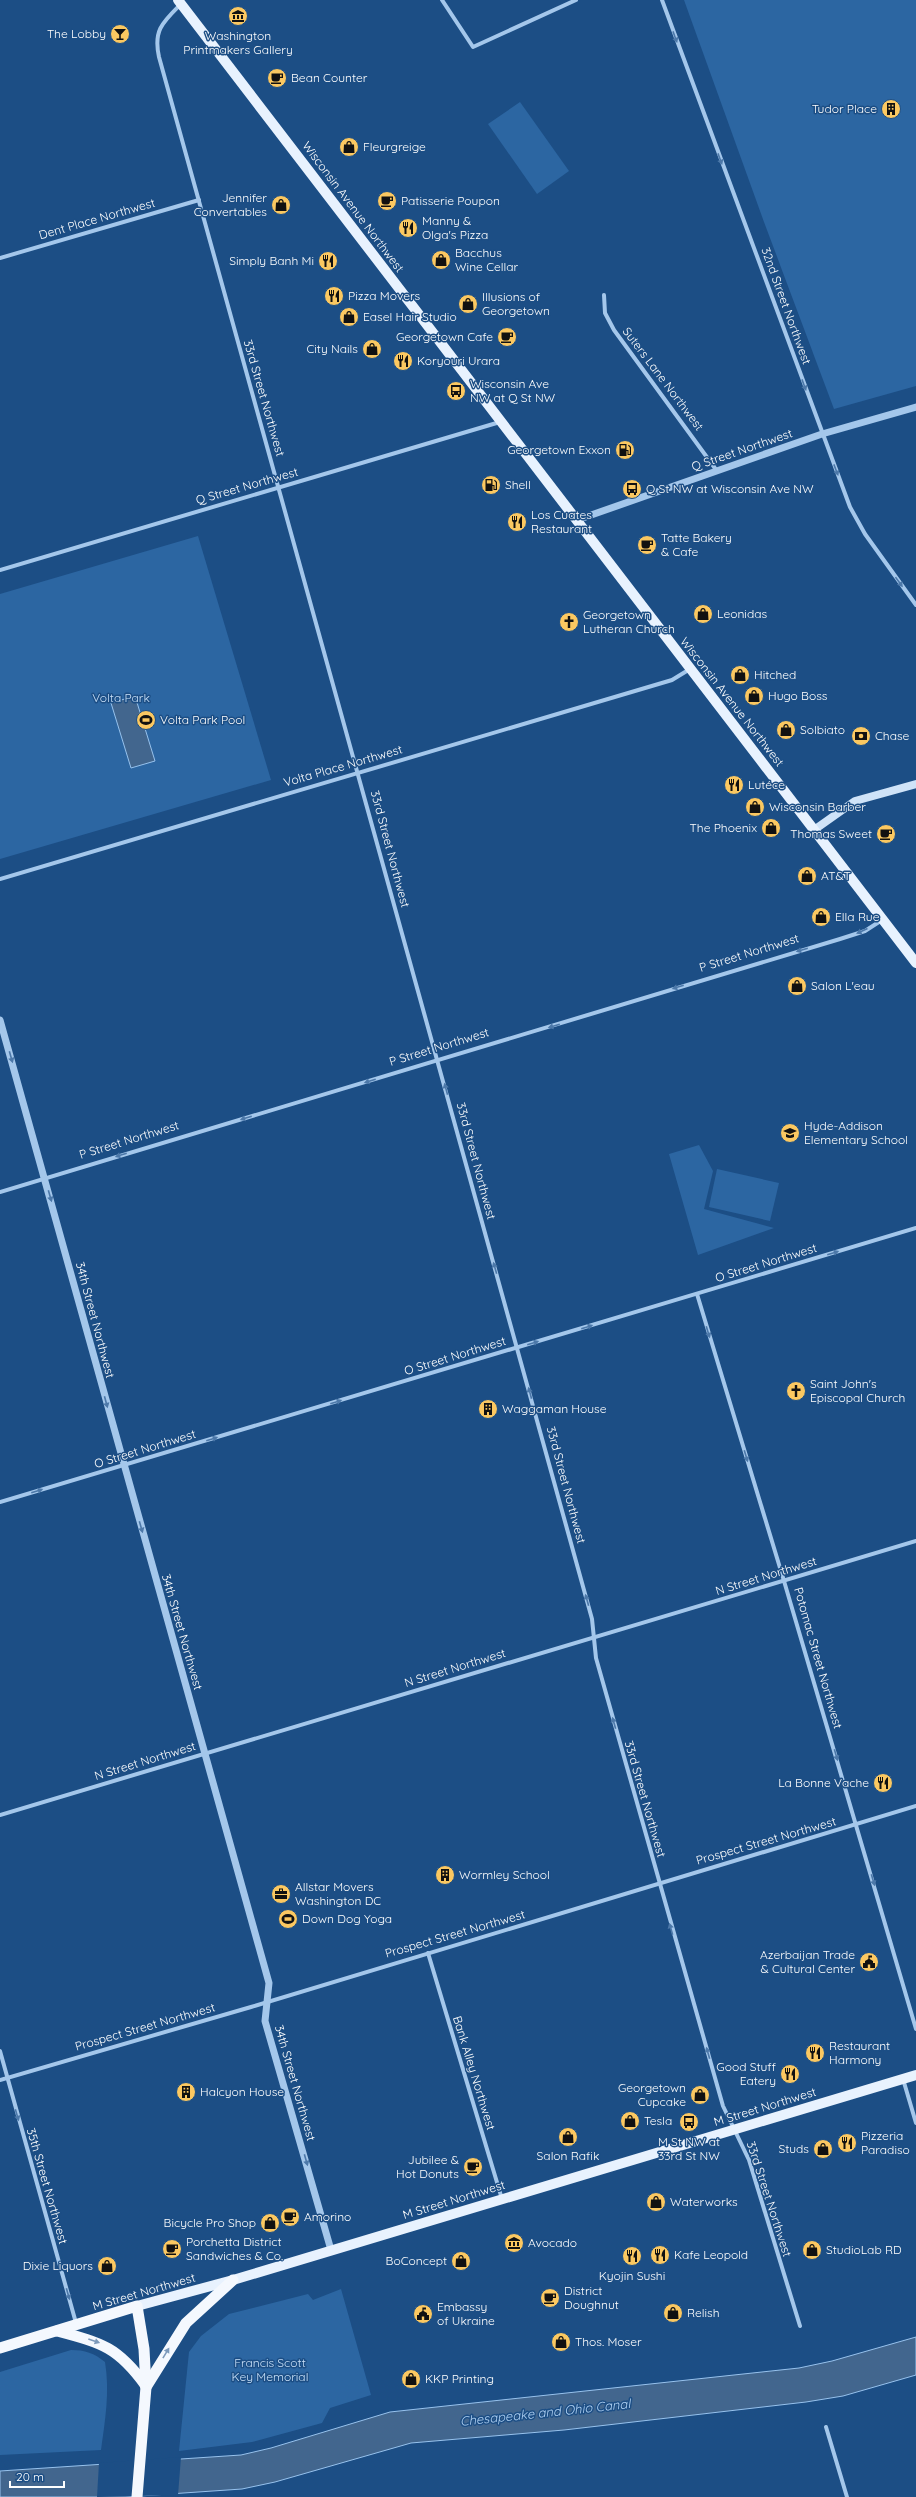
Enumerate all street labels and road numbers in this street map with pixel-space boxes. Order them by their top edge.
street label: Wisconsin Avenue Northwest [299,138,408,275]
street label: Dent Place Northwest [37,195,157,242]
street label: 32nd Street Northwest [758,245,815,366]
street label: Suters Lane Northwest [620,324,707,433]
street label: 33rd Street Northwest [241,338,288,458]
street label: Q Street Northwest [689,425,794,474]
street label: Q Street Northwest [194,464,300,507]
street label: Wisconsin Avenue Northwest [677,634,788,769]
street label: Volta Place Northwest [282,741,404,790]
street label: 33rd Street Northwest [368,789,413,909]
street label: P Street Northwest [697,930,801,975]
street label: P Street Northwest [387,1024,491,1069]
street label: 33rd Street Northwest [454,1101,499,1221]
street label: P Street Northwest [77,1117,181,1162]
street label: O Street Northwest [713,1240,819,1285]
street label: 34th Street Northwest [73,1260,118,1380]
street label: O Street Northwest [402,1333,508,1378]
street label: 33rd Street Northwest [544,1425,589,1545]
street label: O Street Northwest [92,1426,198,1471]
street label: N Street Northwest [713,1553,818,1598]
street label: 34th Street Northwest [159,1572,206,1692]
street label: Potomac Street Northwest [791,1585,846,1730]
street label: N Street Northwest [402,1645,507,1690]
street label: N Street Northwest [92,1738,197,1783]
street label: 33rd Street Northwest [622,1739,669,1859]
street label: Prospect Street Northwest [694,1813,838,1868]
street label: Prospect Street Northwest [383,1906,527,1961]
street label: Prospect Street Northwest [73,1999,217,2054]
street label: Bank Alley Northwest [450,2014,499,2132]
street label: 34th Street Northwest [272,2023,319,2143]
street label: M Street Northwest [712,2084,818,2129]
street label: 35th Street Northwest [24,2126,71,2246]
street label: 33rd Street Northwest [744,2139,795,2258]
street label: M Street Northwest [401,2177,507,2222]
street label: M Street Northwest [91,2270,197,2313]

